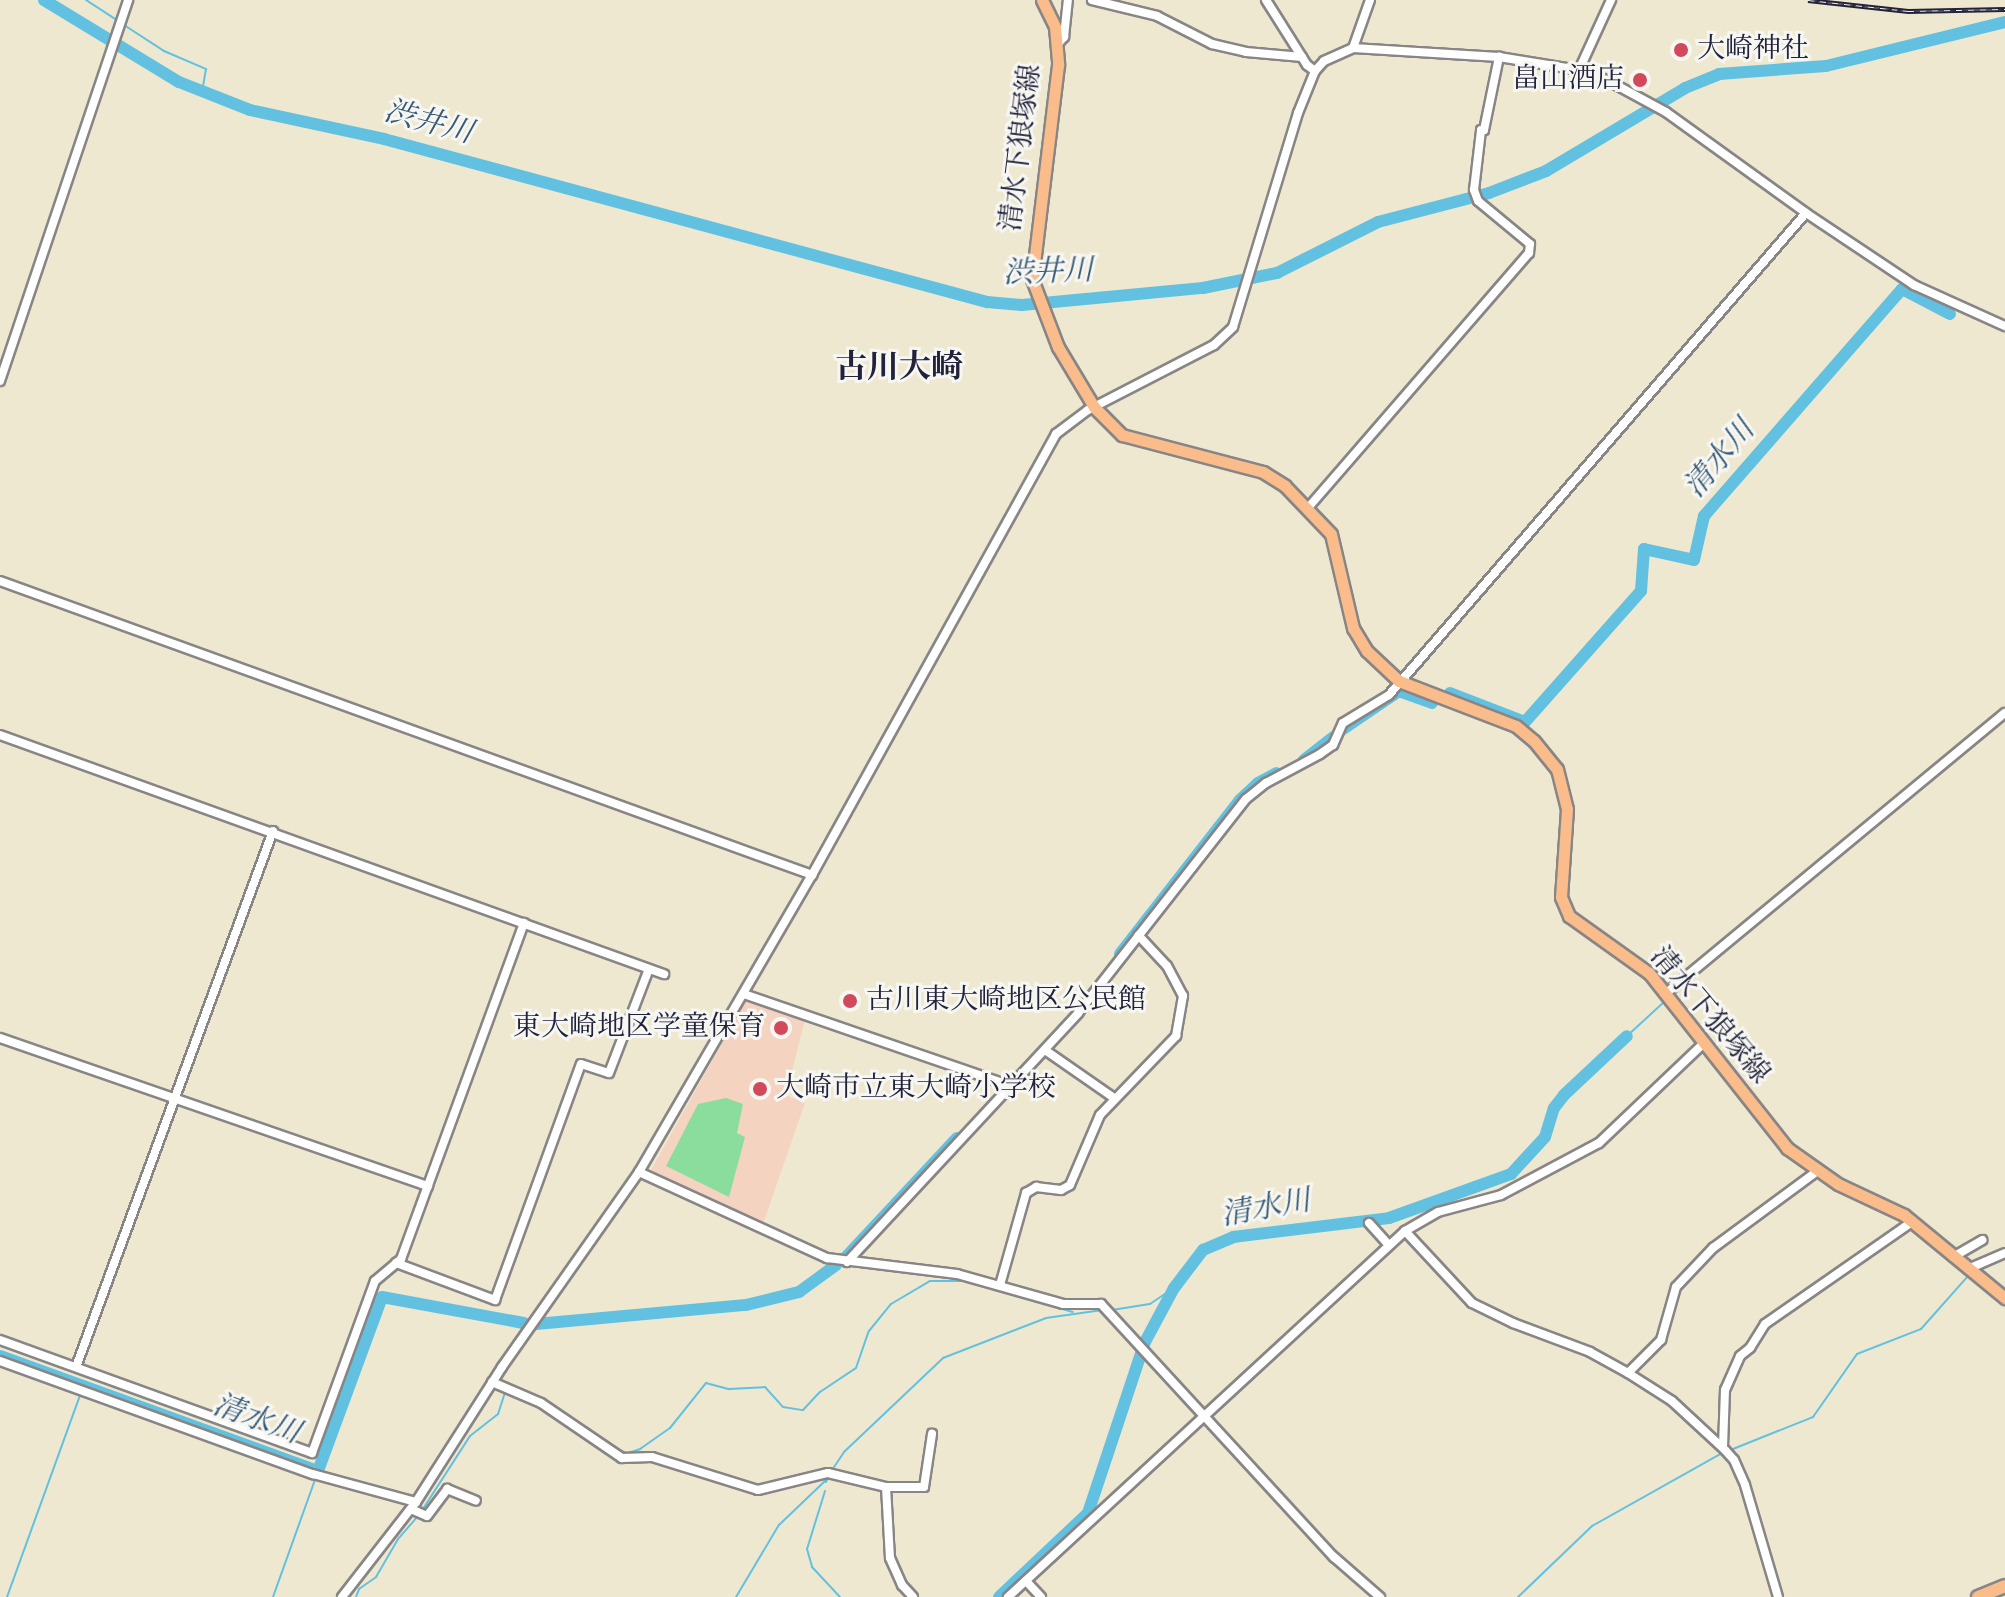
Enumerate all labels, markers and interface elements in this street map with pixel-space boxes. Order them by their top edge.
place label: 大崎神社 [1697,33,1809,67]
marker: 大崎神社 [1672,41,1690,59]
street label: 清水下狼塚線 [995,63,1049,233]
place label: 畠山酒店 [1512,63,1624,97]
marker: 畠山酒店 [1631,71,1649,89]
water label: 渋井川 [380,95,476,153]
water label: 渋井川 [1002,254,1094,294]
district label: 古川大崎 [835,350,963,388]
water label: 清水川 [1678,414,1764,506]
street label: 清水下狼塚線 [1642,941,1776,1091]
place label: 古川東大崎地区公民館 [866,984,1146,1018]
marker: 古川東大崎地区公民館 [841,992,859,1010]
place label: 東大崎地区学童保育 [513,1011,765,1045]
marker: 東大崎地区学童保育 [772,1019,790,1037]
place label: 大崎市立東大崎小学校 [776,1072,1056,1106]
marker: 大崎市立東大崎小学校 [751,1080,769,1098]
water label: 清水川 [1219,1184,1313,1236]
water label: 清水川 [208,1389,304,1453]

